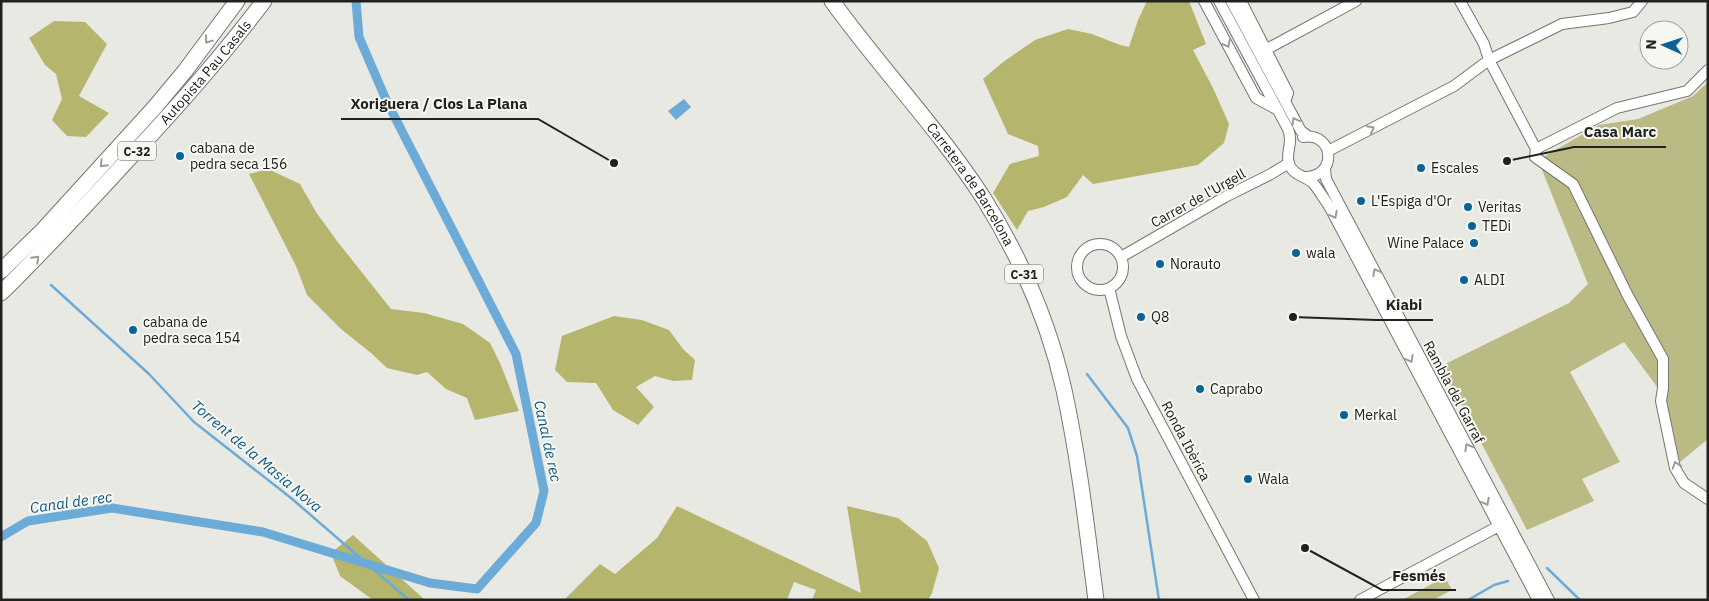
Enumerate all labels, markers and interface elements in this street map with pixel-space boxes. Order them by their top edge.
street label: Autopista Pau Casals [156,16,255,128]
north arrow [1639,20,1689,70]
one-way arrow [205,34,214,44]
one-way arrow [1221,39,1231,48]
text: N [1642,39,1660,50]
callout: Xoriguera / Clos La Plana [341,89,538,119]
text: Xoriguera / Clos La Plana [351,94,528,113]
one-way arrow [1291,117,1301,126]
callout: Casa Marc [1574,117,1666,147]
street label: Carretera de Barcelona [923,119,1018,250]
text: Casa Marc [1584,122,1656,141]
one-way arrow [1366,125,1375,135]
place label: cabana de pedra seca 156 [190,139,287,173]
road number: C-32 [118,142,156,160]
marker: cabana de pedra seca 156 [174,150,186,162]
one-way arrow [100,159,109,168]
place label: Escales [1431,159,1479,177]
marker: Escales [1415,162,1427,174]
street label: Carrer de l'Urgell [1147,164,1249,231]
place label: L'Espiga d'Or [1371,192,1452,210]
marker: L'Espiga d'Or [1355,195,1367,207]
place label: Veritas [1478,198,1522,216]
marker: Veritas [1462,201,1474,213]
one-way arrow [1328,209,1338,218]
place label: TEDi [1482,217,1511,235]
marker: TEDi [1466,220,1478,232]
place label: Wine Palace [1387,234,1464,252]
marker: Wine Palace [1468,237,1480,249]
place label: wala [1306,244,1336,262]
marker: wala [1290,247,1302,259]
place label: Norauto [1170,255,1221,273]
one-way arrow [30,256,39,265]
marker: Norauto [1154,258,1166,270]
road number: C-31 [1005,264,1043,284]
one-way arrow [1372,268,1382,277]
place label: ALDI [1474,271,1505,289]
marker: ALDI [1458,274,1470,286]
callout: Kiabi [1376,290,1433,320]
text: Kiabi [1386,295,1422,314]
place label: Q8 [1151,308,1169,326]
marker: Q8 [1135,311,1147,323]
place label: cabana de pedra seca 154 [143,313,240,347]
marker: cabana de pedra seca 154 [127,324,139,336]
street label: Rambla del Garraf [1419,338,1489,447]
one-way arrow [1404,353,1414,362]
place label: Caprabo [1210,380,1263,398]
marker: Caprabo [1194,383,1206,395]
water label: Torrent de la Masia Nova [188,396,326,516]
street label: Ronda Ibèrica [1157,398,1215,485]
water label: Canal de rec [530,399,566,484]
place label: Merkal [1354,406,1397,424]
marker: Merkal [1338,409,1350,421]
one-way arrow [1464,443,1474,452]
one-way arrow [1671,461,1681,470]
place label: Wala [1258,470,1290,488]
marker: Wala [1242,473,1254,485]
water label: Canal de rec [29,487,114,517]
one-way arrow [1480,497,1490,506]
callout: Fesmés [1382,560,1456,590]
text: Fesmés [1392,566,1446,585]

